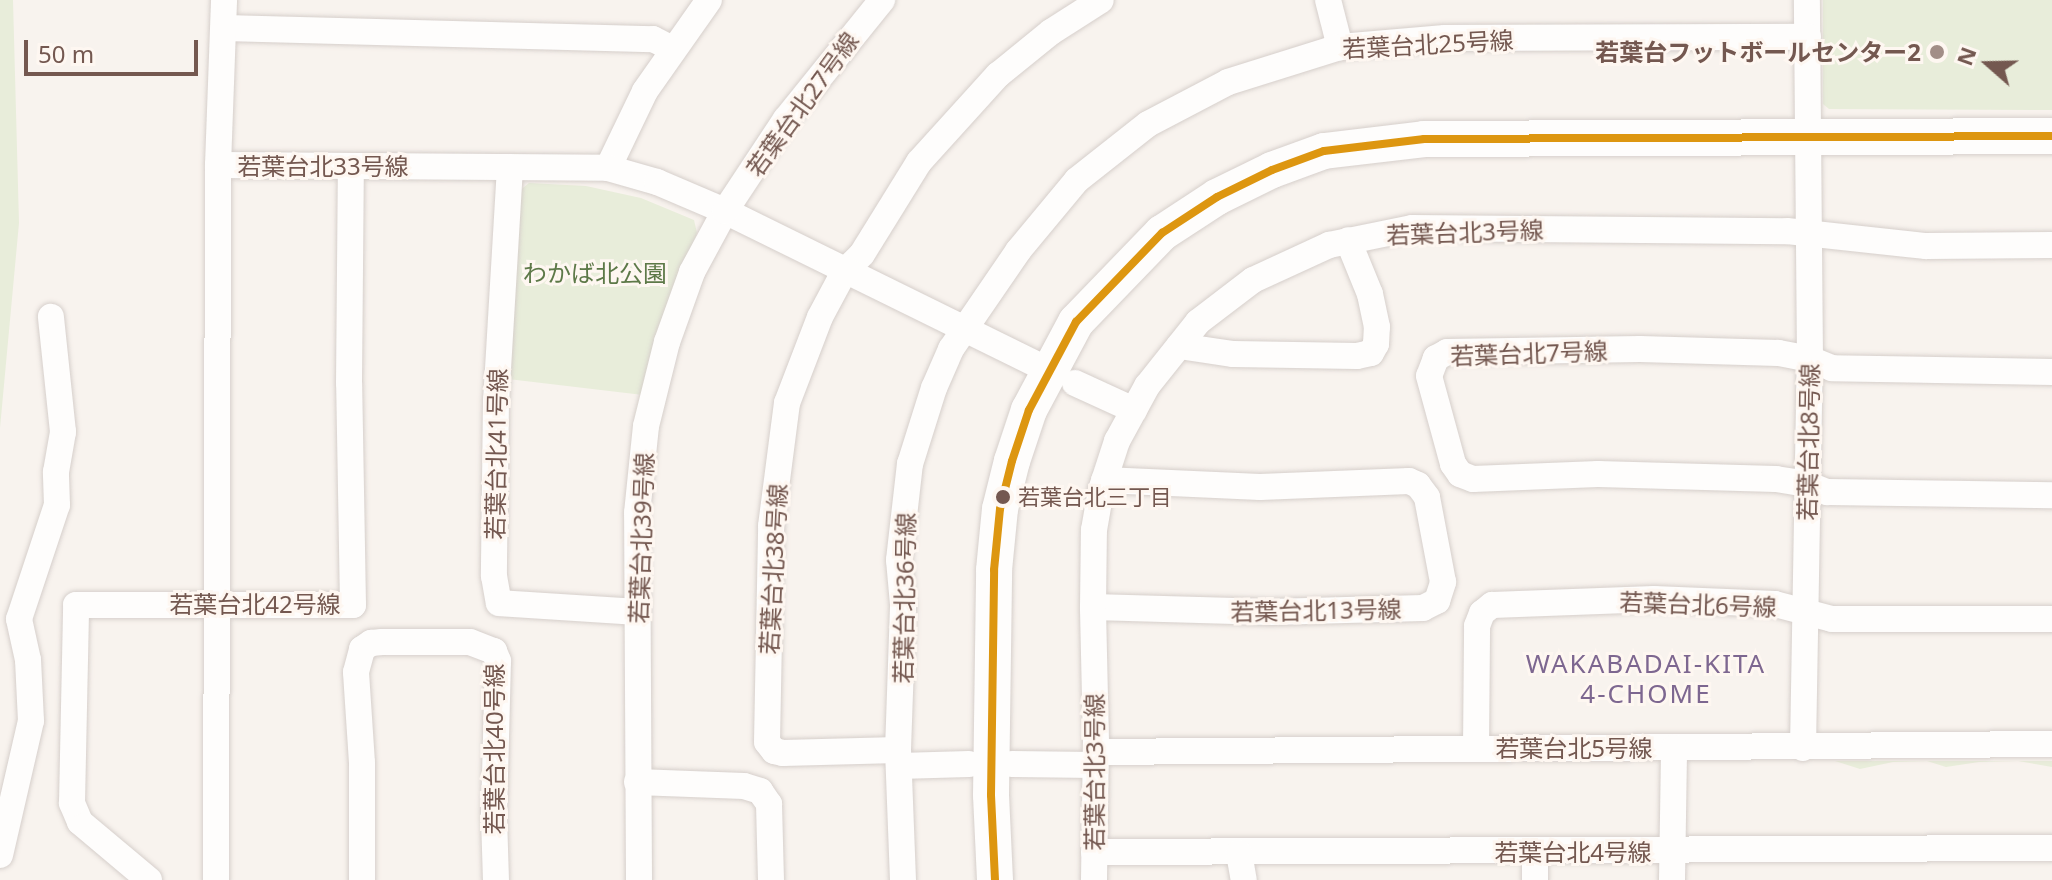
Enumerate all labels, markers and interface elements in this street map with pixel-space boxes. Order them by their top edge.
scale bar [28,24,202,74]
north arrow [1948,24,2028,104]
street label: 若葉台北25号線 [1342,25,1514,63]
street label: 若葉台北27号線 [740,26,864,182]
text: 50 m [38,37,94,70]
place label: 若葉台フットボールセンター2 [1595,38,1921,66]
text: N [1948,42,1983,69]
marker: 若葉台フットボールセンター2 [1928,43,1946,61]
street label: 若葉台北33号線 [237,152,409,180]
street label: 若葉台北3号線 [1386,215,1544,249]
park label: わかば北公園 [523,259,667,287]
street label: 若葉台北7号線 [1450,336,1608,370]
street label: 若葉台北8号線 [1792,363,1824,521]
street label: 若葉台北41号線 [480,368,512,540]
street label: 若葉台北39号線 [624,452,658,624]
street label: 若葉台北38号線 [754,483,792,655]
place label: 若葉台北三丁目 [1018,484,1172,510]
marker: 若葉台北三丁目 [995,489,1011,505]
street label: 若葉台北36号線 [888,512,920,684]
street label: 若葉台北6号線 [1619,587,1777,621]
street label: 若葉台北42号線 [169,590,341,618]
street label: 若葉台北13号線 [1230,594,1402,626]
district label: WAKABADAI-KITA 4-CHOME [1526,648,1766,710]
street label: 若葉台北40号線 [480,663,508,835]
street label: 若葉台北3号線 [1080,693,1108,851]
street label: 若葉台北5号線 [1495,734,1653,762]
street label: 若葉台北4号線 [1494,838,1652,866]

